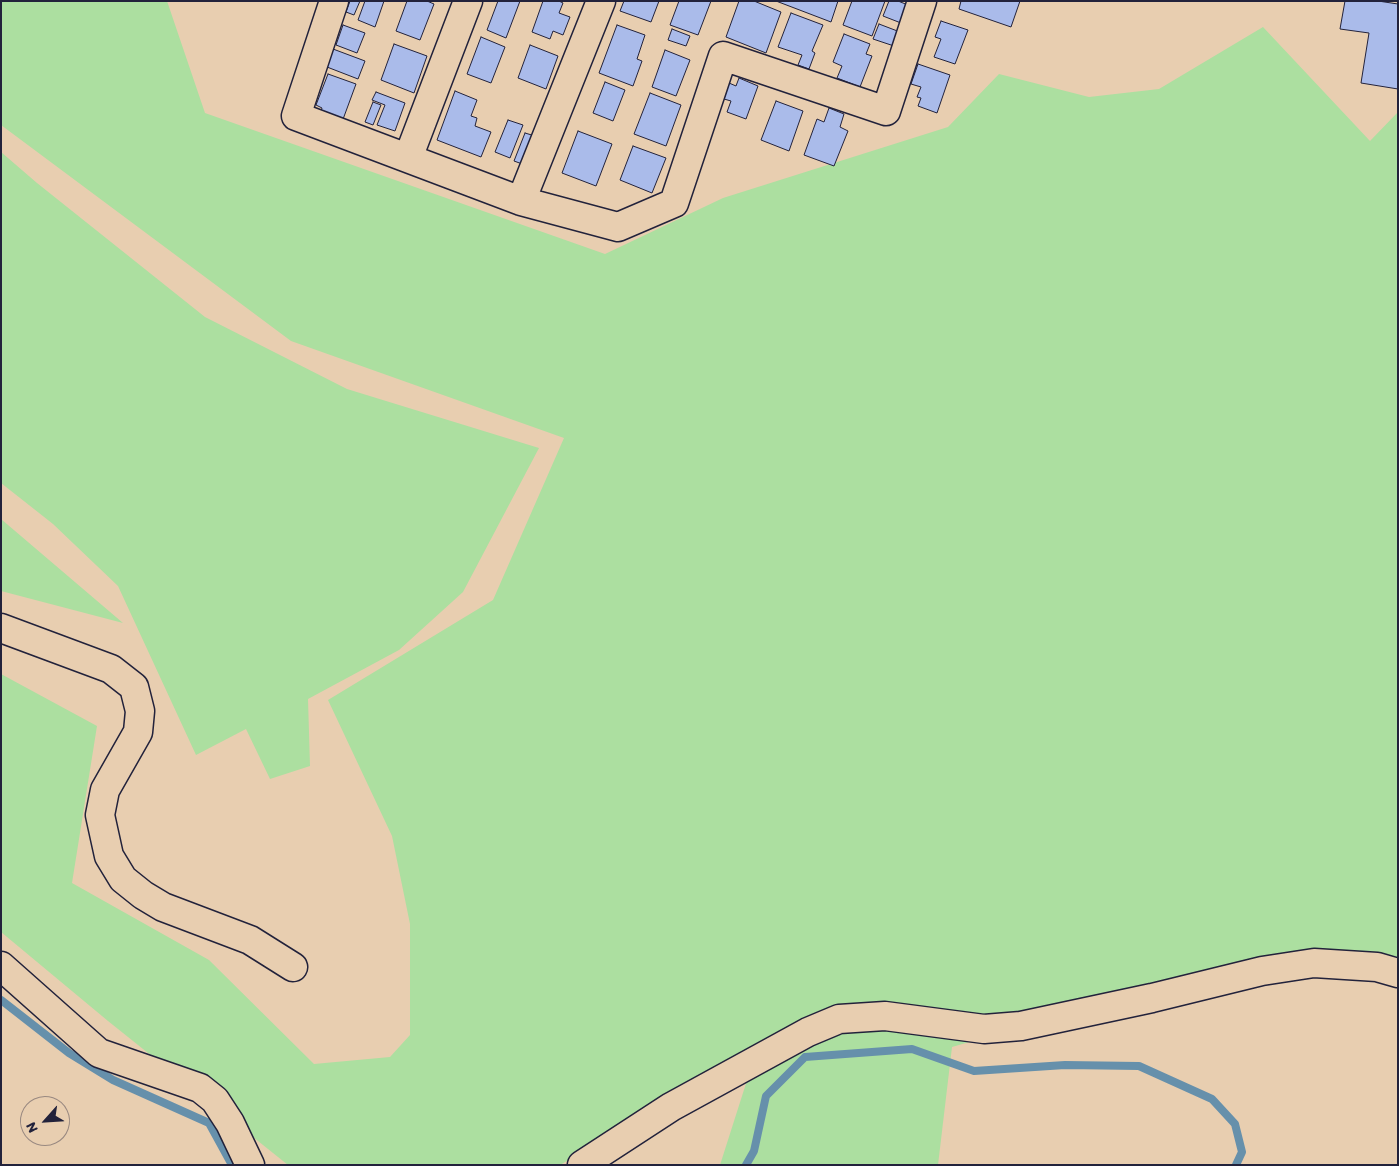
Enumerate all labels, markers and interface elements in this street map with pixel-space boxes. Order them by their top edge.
north arrow [20,1096,70,1146]
text: N [22,1119,42,1135]

